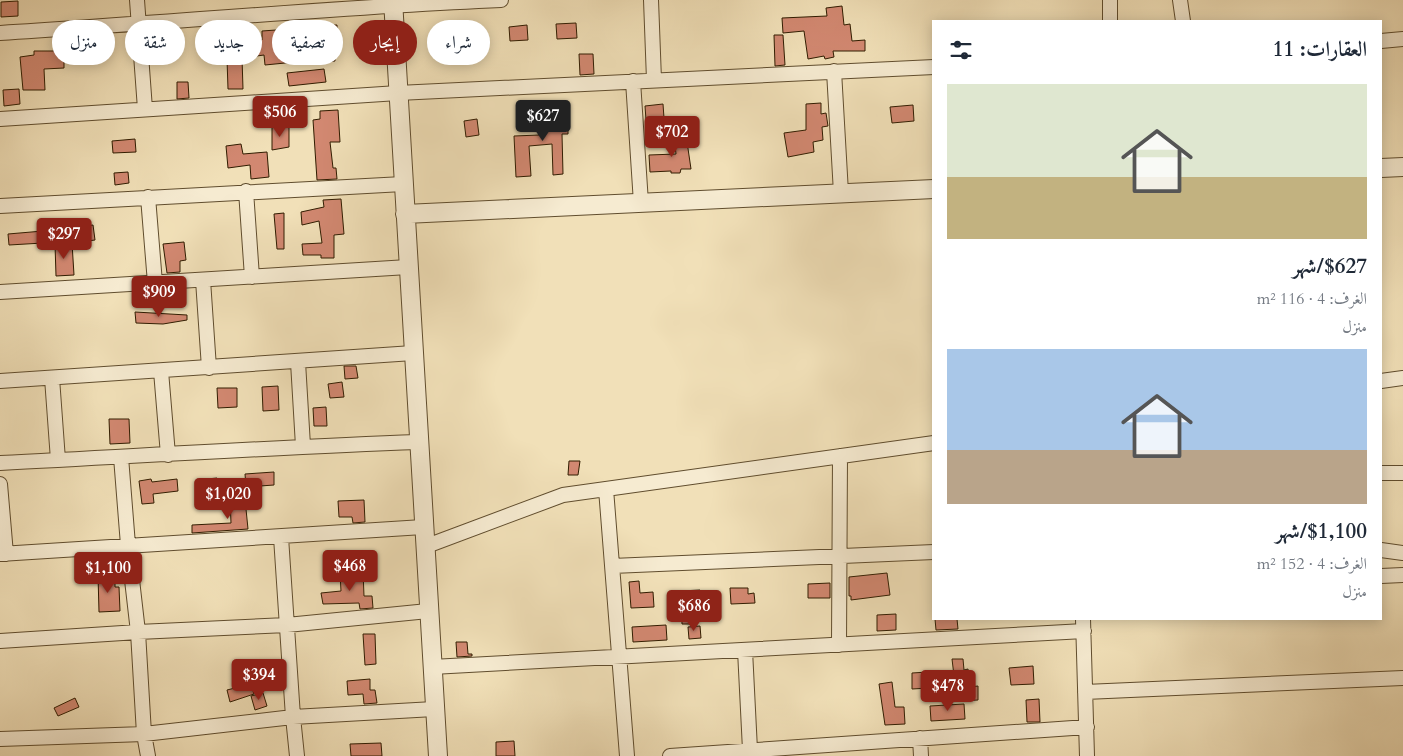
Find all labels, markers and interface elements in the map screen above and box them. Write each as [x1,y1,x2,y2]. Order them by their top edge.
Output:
chip: منزل [52,20,115,65]
chip: شقة [125,20,185,65]
chip: جديد [195,20,262,65]
chip: تصفية [272,20,343,65]
chip: إيجار [353,20,417,65]
chip: شراء [427,20,490,65]
text: العقارات: 11 [1273,35,1367,64]
icon: filters [947,36,975,64]
pin: $506 [250,96,310,138]
pin: $627 [513,100,573,142]
text: $506 [264,101,296,123]
text: $627 [527,105,559,127]
pin: $702 [642,116,702,158]
icon: home [1112,116,1202,206]
text: $702 [656,121,688,143]
pin: $297 [34,218,94,260]
text: $297 [48,223,80,245]
text: $627/شهر [1292,252,1367,281]
pin: $909 [129,276,189,318]
text: $909 [143,281,175,303]
text: الغرف: 4 · 116 m² [1257,288,1367,310]
text: منزل [1342,316,1367,338]
icon: home [1112,381,1202,471]
pin: $1,020 [187,478,269,520]
text: $1,020 [205,483,251,505]
text: $1,100/شهر [1276,517,1367,546]
pin: $468 [320,550,380,592]
pin: $1,100 [67,552,149,594]
text: الغرف: 4 · 152 m² [1257,553,1367,575]
text: $468 [334,555,366,577]
text: $1,100 [85,557,131,579]
text: منزل [1342,581,1367,603]
pin: $686 [664,590,724,632]
text: $686 [678,595,710,617]
pin: $394 [229,658,289,701]
text: $394 [243,664,275,686]
pin: $478 [918,670,978,712]
text: $478 [932,675,964,697]

